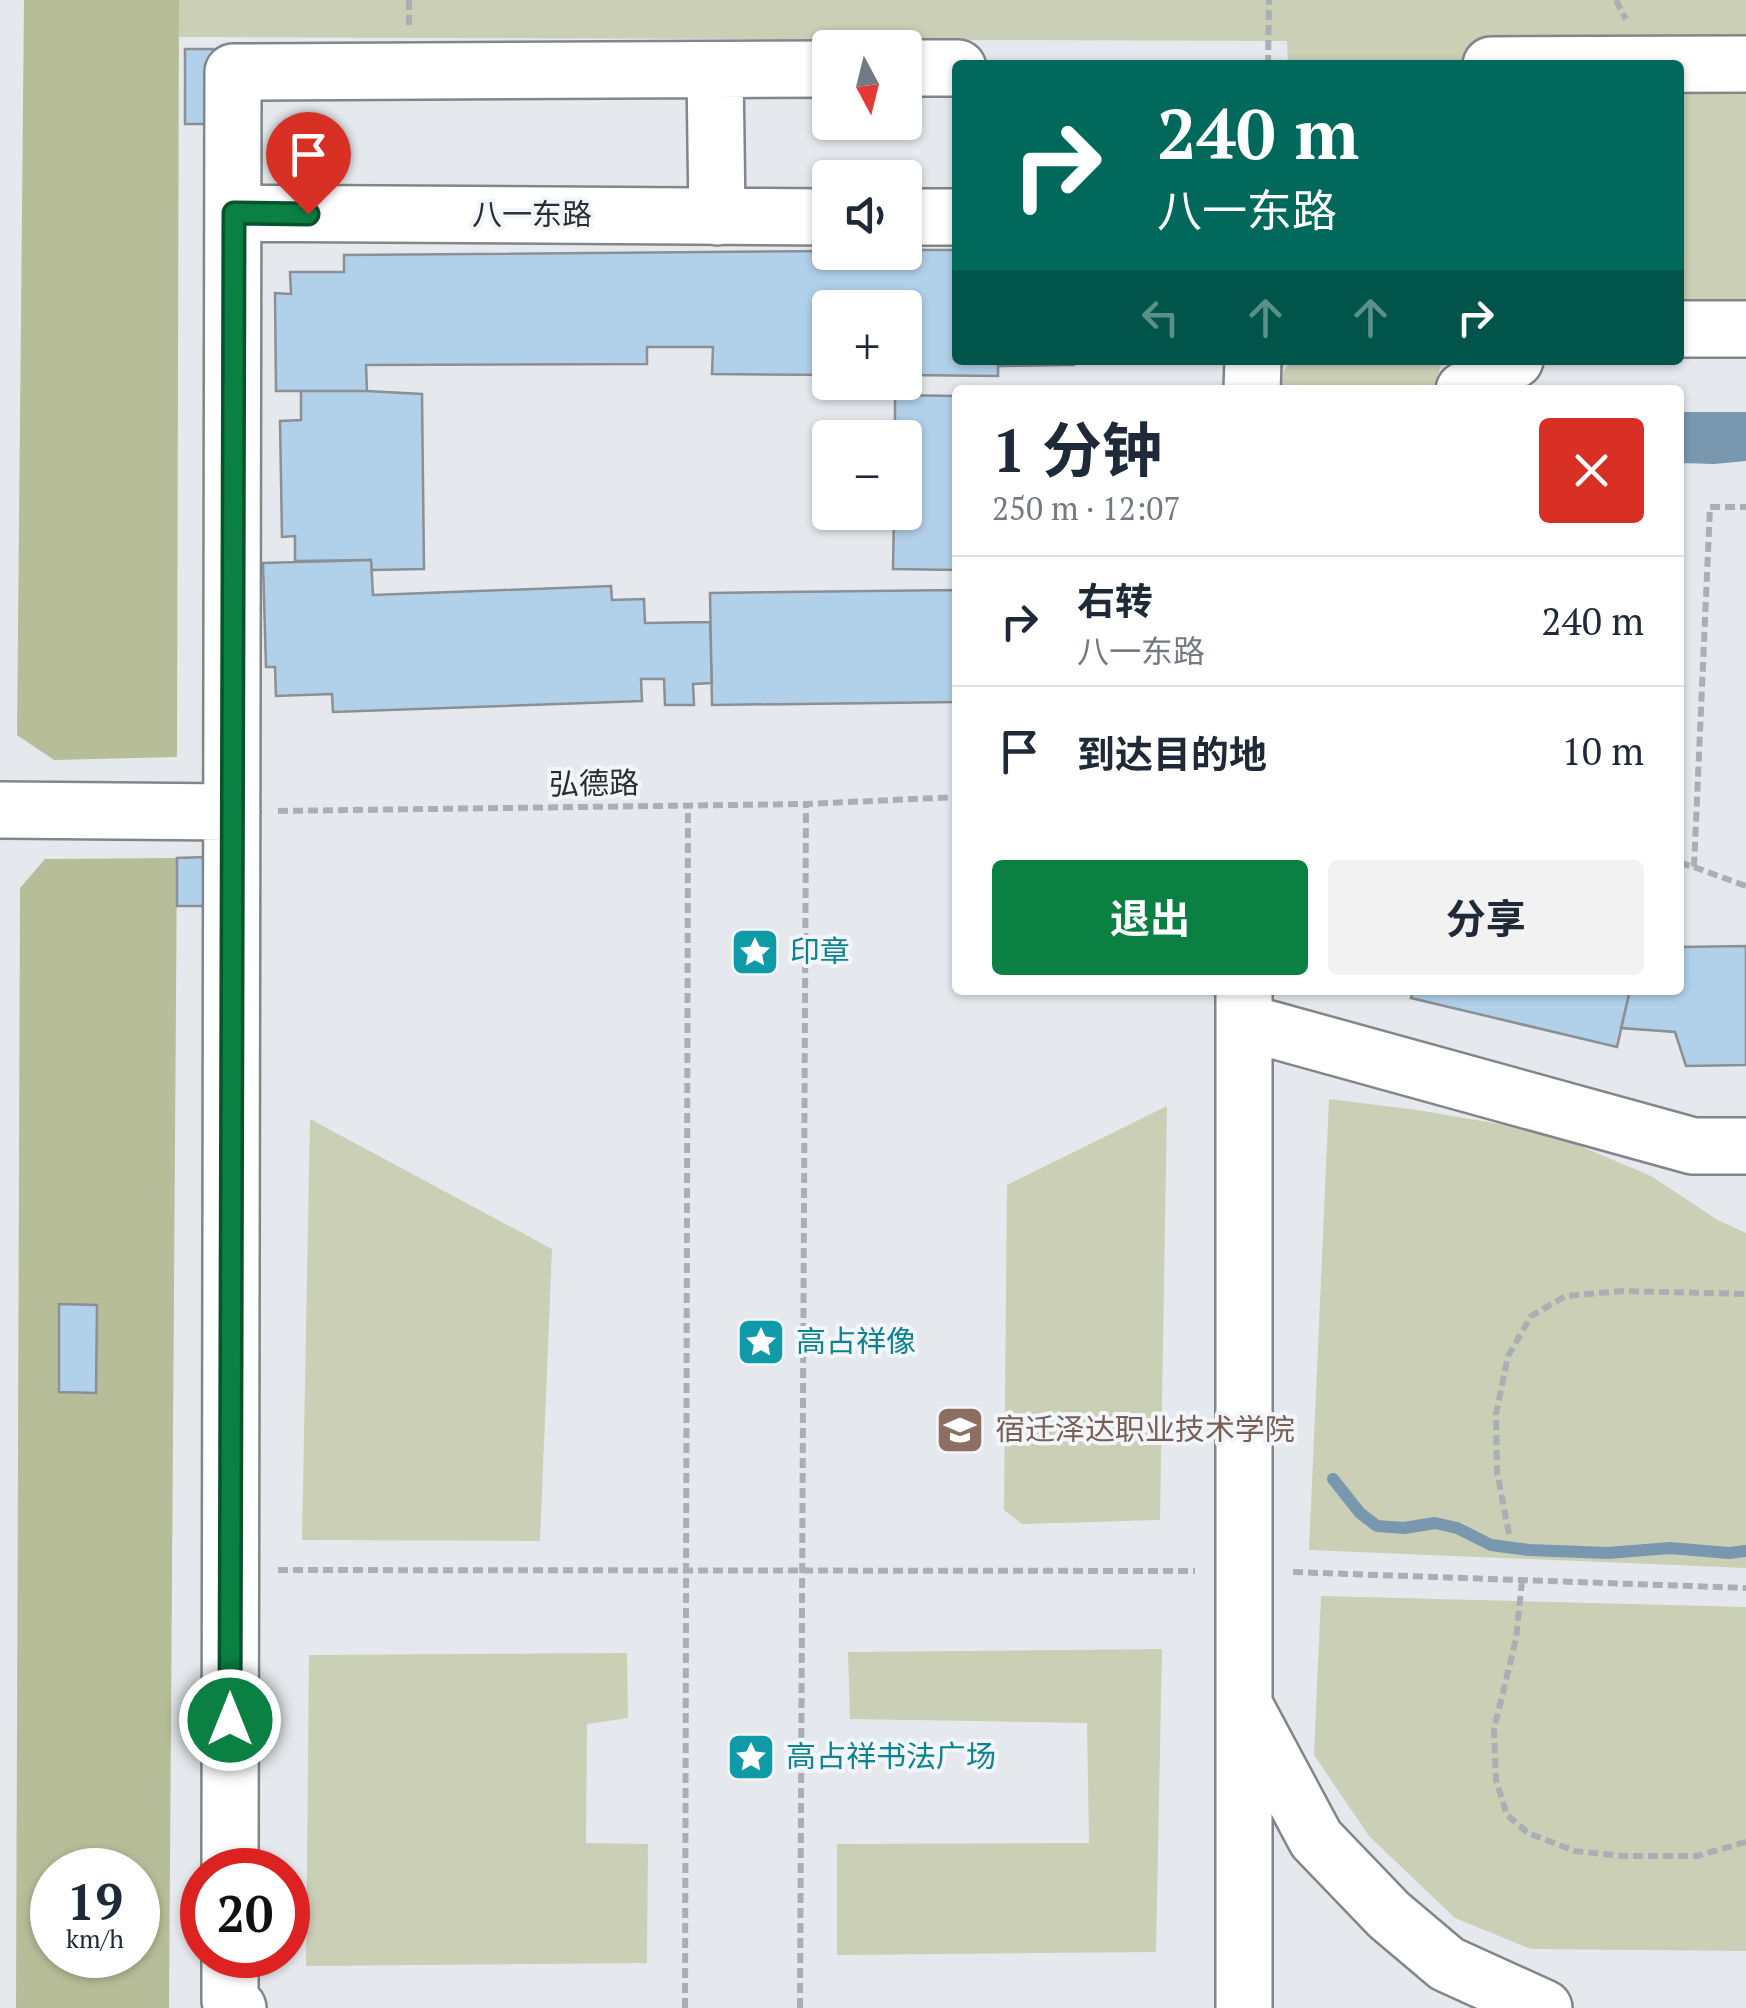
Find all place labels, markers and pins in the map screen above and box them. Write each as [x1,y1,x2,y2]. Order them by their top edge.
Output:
pin [266,112,351,215]
place icon: 印章 [729,926,781,978]
place label: 印章 [790,931,850,971]
place icon: 高占祥像 [735,1316,787,1368]
place label: 高占祥像 [796,1321,916,1361]
school or university icon: 宿迁泽达职业技术学院 [934,1404,986,1456]
place label: 宿迁泽达职业技术学院 [995,1409,1295,1449]
place icon: 高占祥书法广场 [725,1731,777,1783]
place label: 高占祥书法广场 [786,1736,996,1776]

